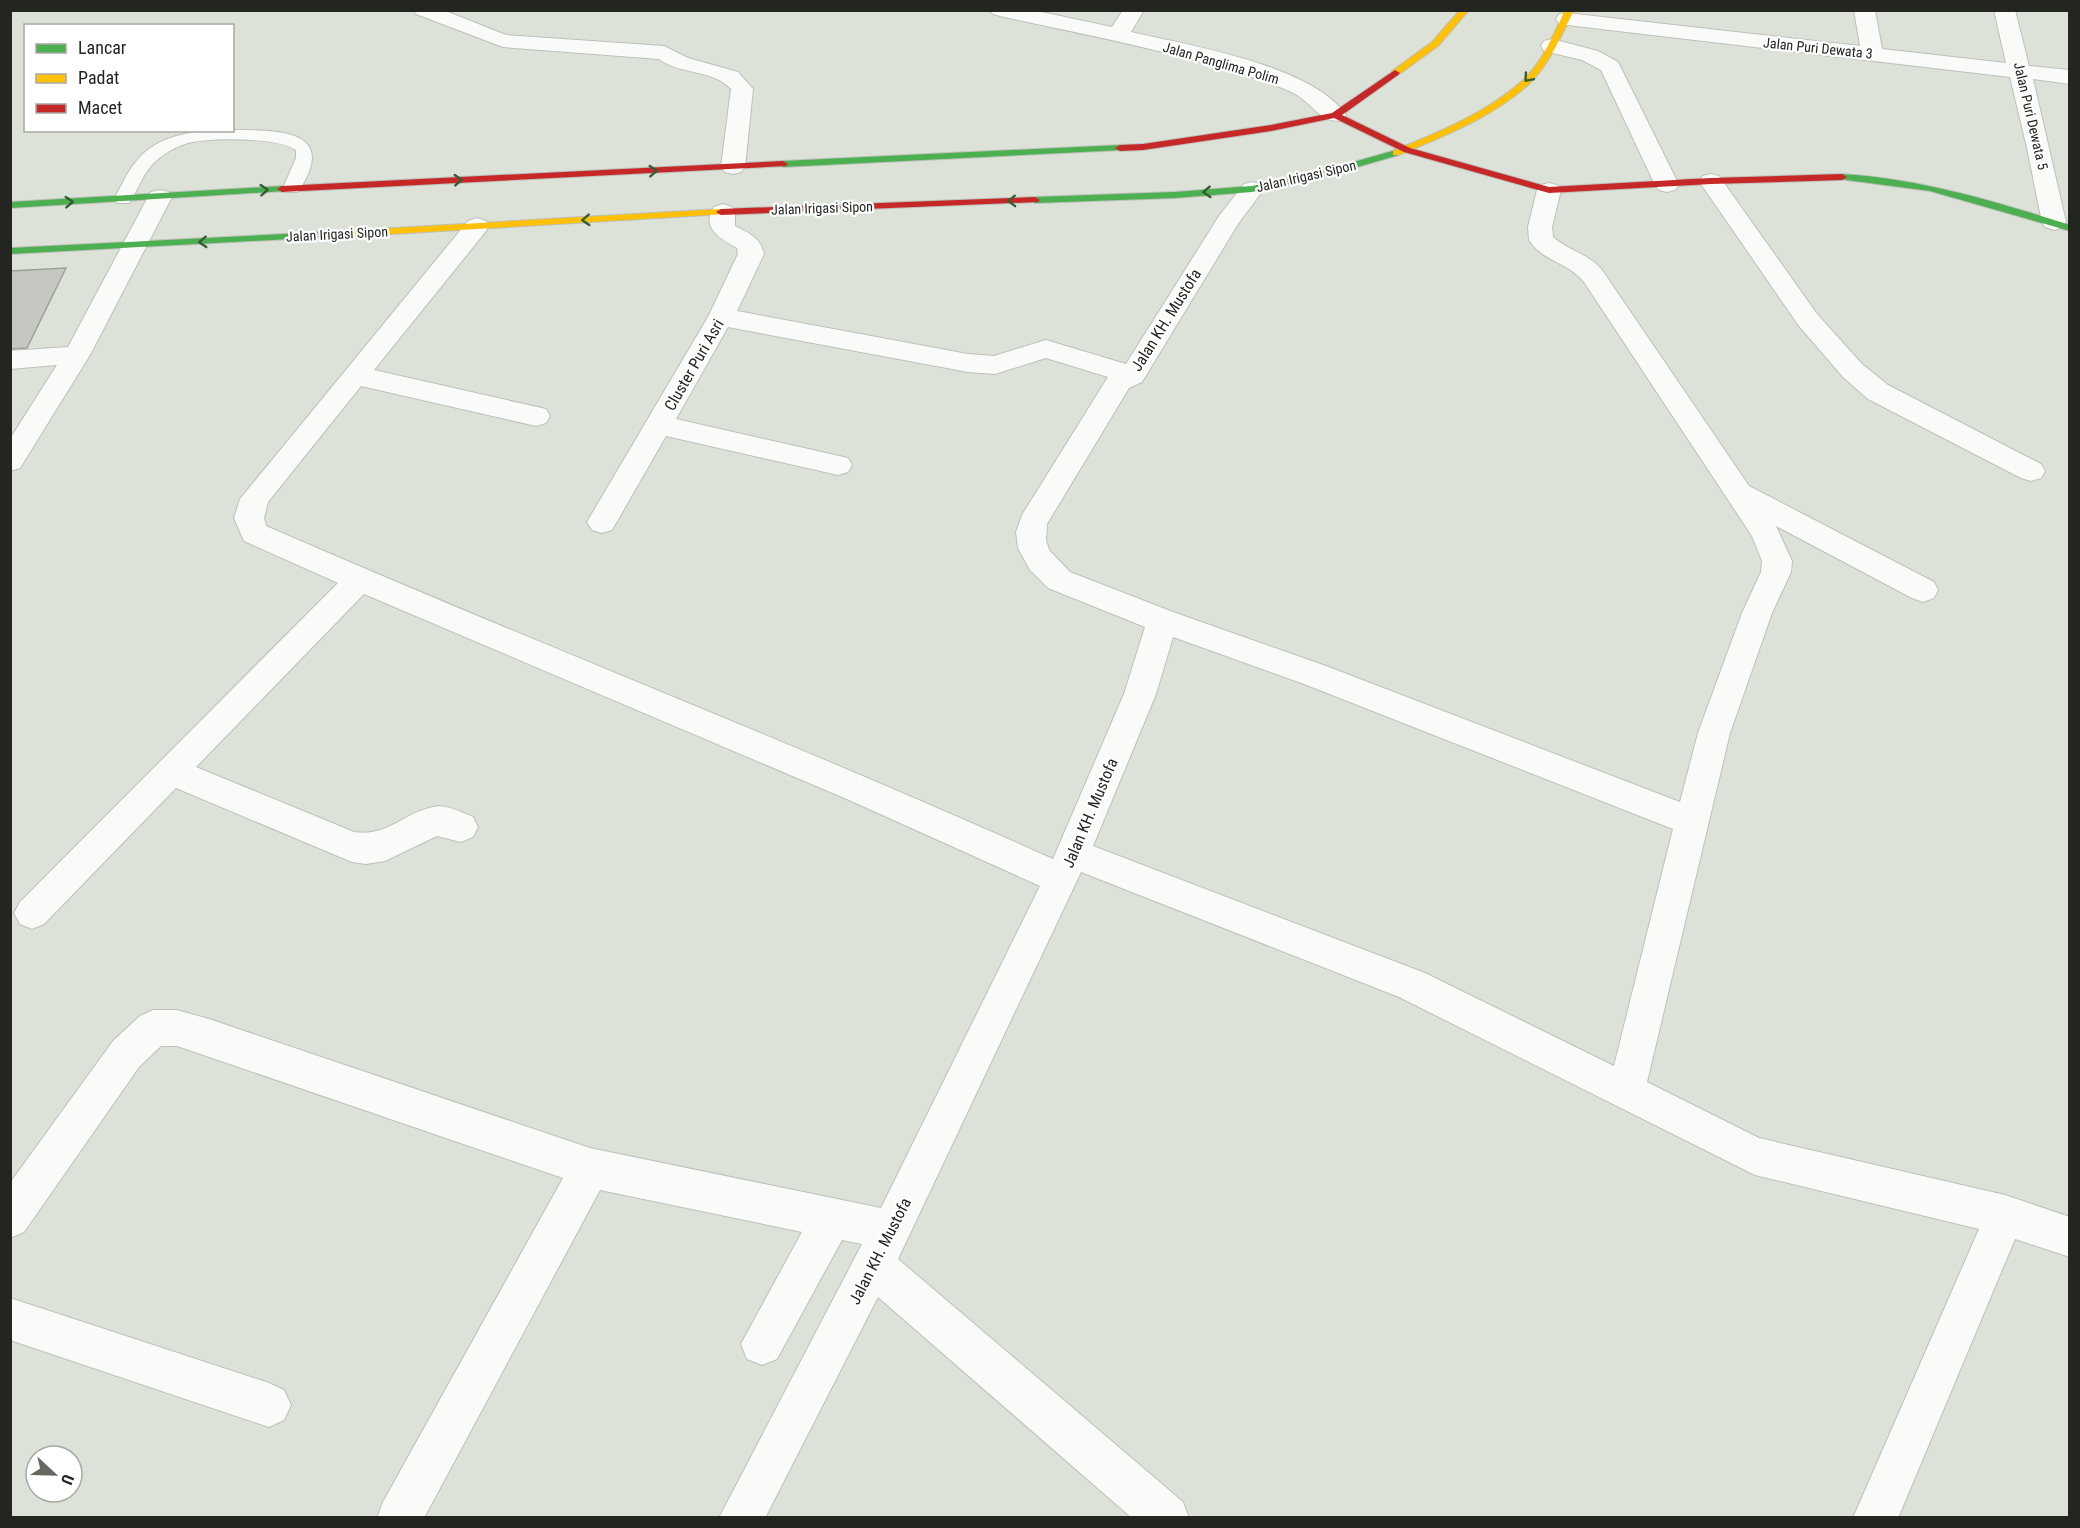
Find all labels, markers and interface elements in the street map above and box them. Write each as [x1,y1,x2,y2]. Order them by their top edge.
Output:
legend [24,24,234,132]
street label: Jalan Puri Dewata 3 [1762,34,1874,62]
text: Lancar [78,37,127,58]
street label: Jalan Panglima Polim [1161,39,1281,87]
street label: Jalan Puri Dewata 5 [2011,61,2051,171]
text: Padat [78,67,119,88]
one-way arrow [1525,71,1536,82]
text: Macet [78,97,122,118]
street label: Jalan Irigasi Sipon [1255,157,1357,195]
one-way arrow [649,164,658,177]
one-way arrow [454,174,463,187]
one-way arrow [259,184,268,197]
one-way arrow [1202,186,1211,199]
one-way arrow [1007,195,1016,207]
one-way arrow [64,196,73,209]
street label: Jalan Irigasi Sipon [771,198,873,218]
one-way arrow [582,213,591,226]
street label: Jalan Irigasi Sipon [286,223,388,245]
one-way arrow [198,236,207,249]
street label: Jalan KH. Mustofa [1127,265,1205,375]
street label: Cluster Puri Asri [660,316,728,414]
street label: Jalan KH. Mustofa [1058,755,1122,871]
street label: Jalan KH. Mustofa [845,1194,915,1308]
north arrow [24,1444,84,1504]
text: U [57,1472,78,1487]

